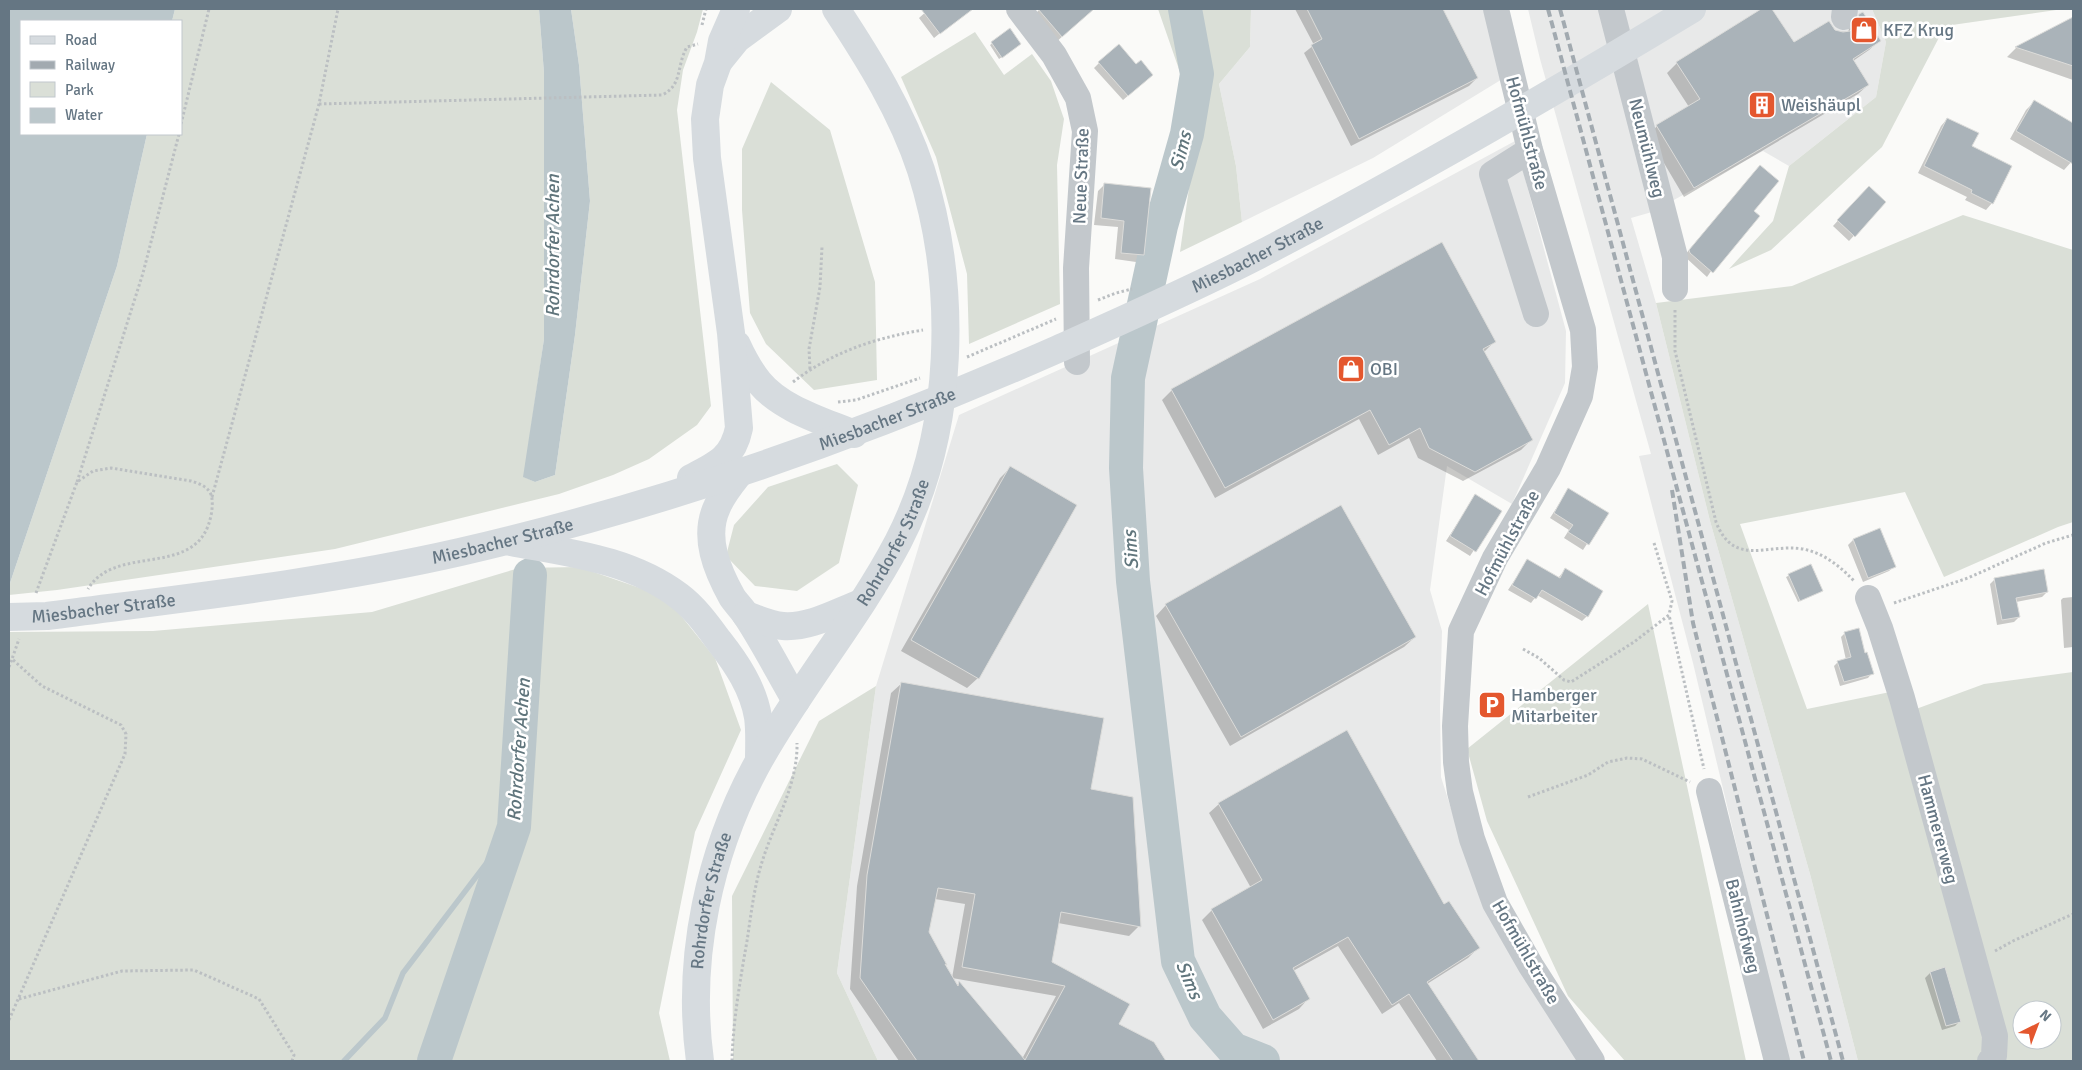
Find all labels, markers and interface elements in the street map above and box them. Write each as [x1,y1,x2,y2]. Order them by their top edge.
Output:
shop icon: KFZ Krug [1849,15,1879,45]
place label: KFZ Krug [1883,19,1954,41]
legend [20,20,182,135]
text: Road [65,31,97,49]
text: Railway [65,56,115,74]
street label: Hofmühlstraße [1501,74,1553,192]
text: Park [65,81,94,99]
building icon: Weishäupl [1747,90,1777,120]
place label: Weishäupl [1781,94,1861,116]
street label: Neumühlweg [1624,96,1670,200]
text: Water [65,106,103,124]
water label: Sims [1165,127,1198,173]
street label: Neue Straße [1068,128,1094,224]
water label: Rohrdorfer Achen [541,174,565,318]
street label: Miesbacher Straße [1188,212,1327,298]
shop icon: OBI [1336,354,1366,384]
place label: OBI [1370,358,1398,380]
street label: Miesbacher Straße [816,383,959,455]
street label: Rohrdorfer Straße [852,476,934,610]
street label: Hofmühlstraße [1470,486,1544,600]
street label: Miesbacher Straße [430,513,576,569]
water label: Sims [1118,528,1144,570]
street label: Miesbacher Straße [31,589,177,627]
water label: Rohrdorfer Achen [502,677,536,822]
place label: Hamberger Mitarbeiter [1511,684,1598,727]
parking icon: Hamberger Mitarbeiter [1477,690,1507,720]
street label: Hammererweg [1913,772,1963,886]
street label: Rohrdorfer Straße [686,829,737,970]
street label: Bahnhofweg [1721,876,1765,976]
street label: Hofmühlstraße [1487,896,1565,1008]
water label: Sims [1170,957,1208,1004]
north arrow [2012,1000,2062,1050]
text: N [2036,1006,2055,1025]

